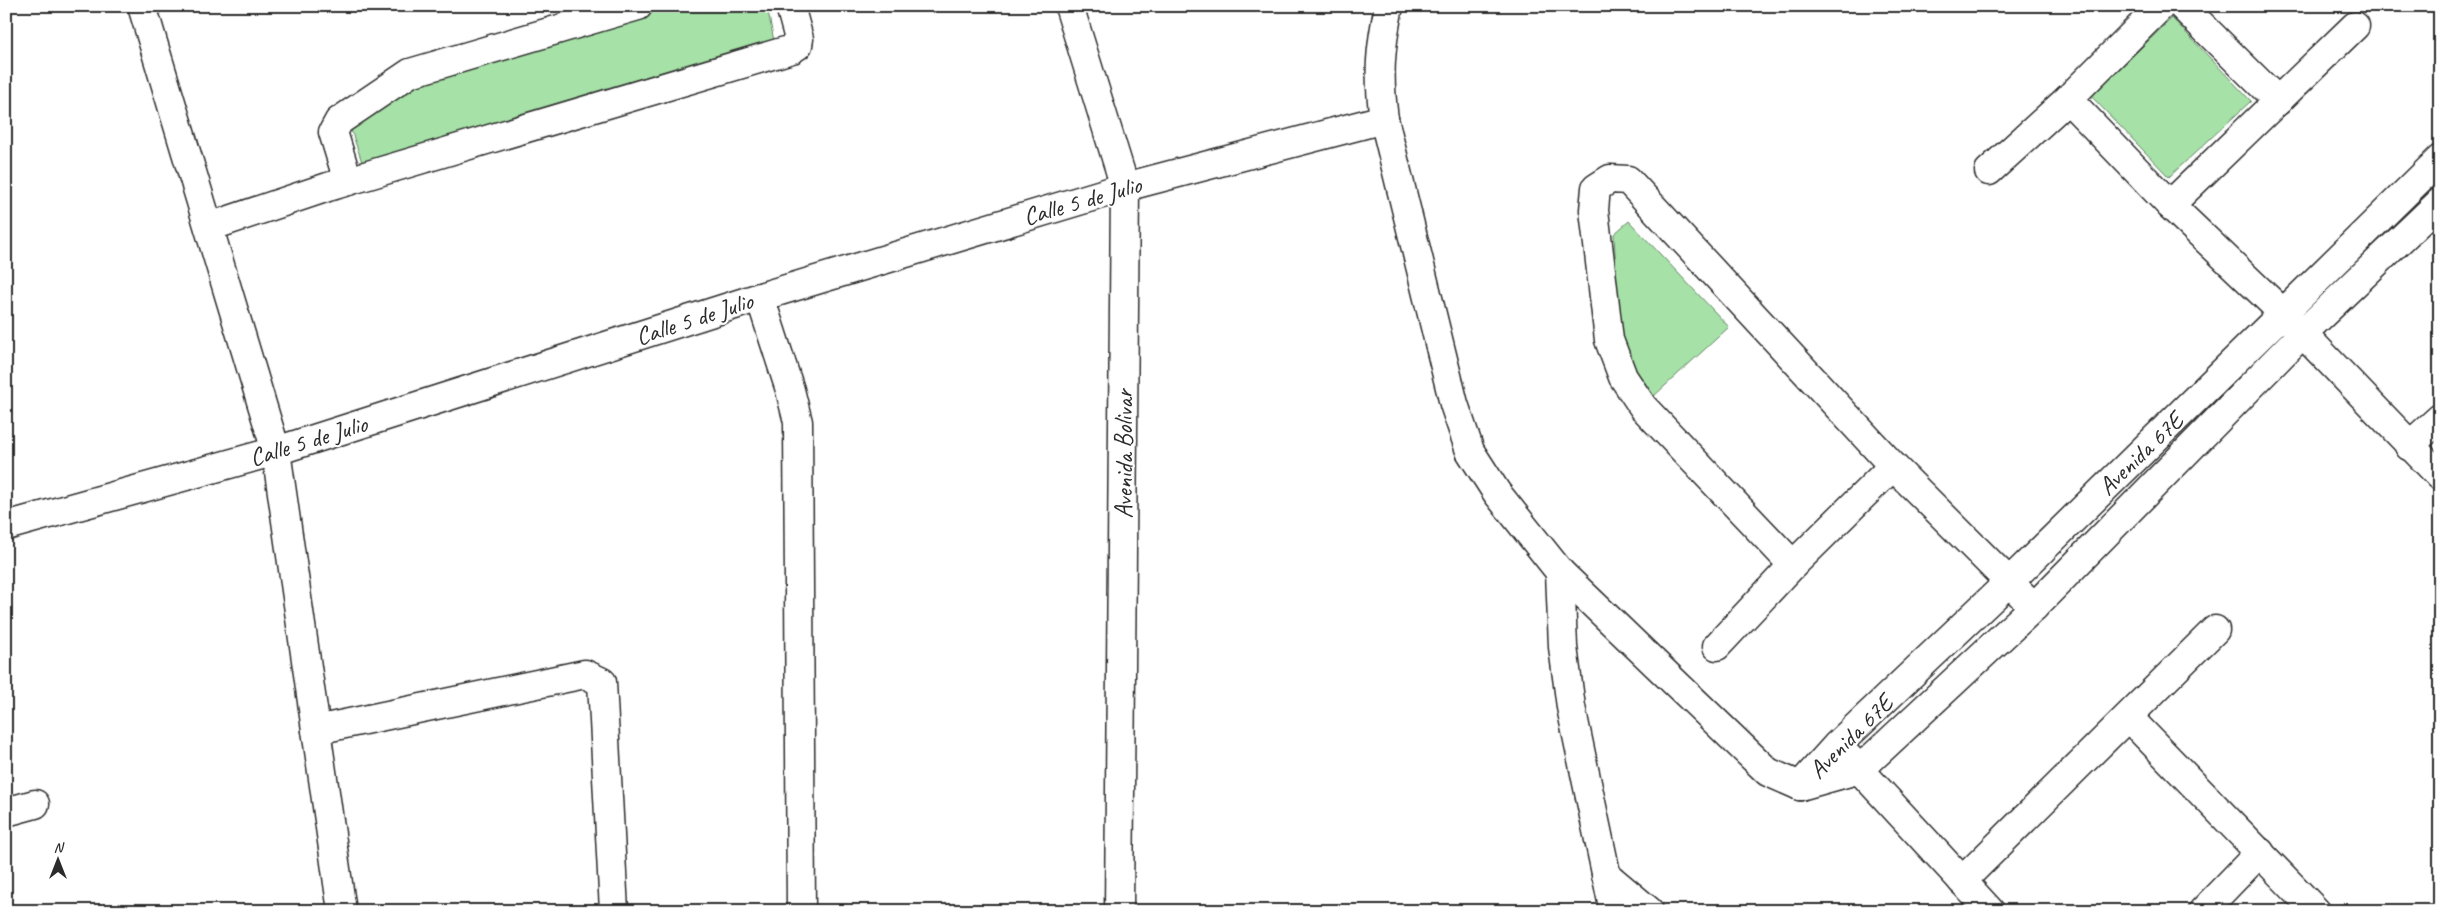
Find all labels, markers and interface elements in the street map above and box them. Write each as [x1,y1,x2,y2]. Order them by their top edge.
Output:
street label: Calle 5 de Julio [1020,169,1146,233]
street label: Calle 5 de Julio [632,285,758,353]
street label: Avenida Bolivar [1108,387,1140,519]
street label: Avenida 67E [2091,403,2192,502]
street label: Calle 5 de Julio [246,408,372,474]
street label: Avenida 67E [1802,686,1902,786]
north arrow [32,834,82,884]
text: N [54,839,65,856]

